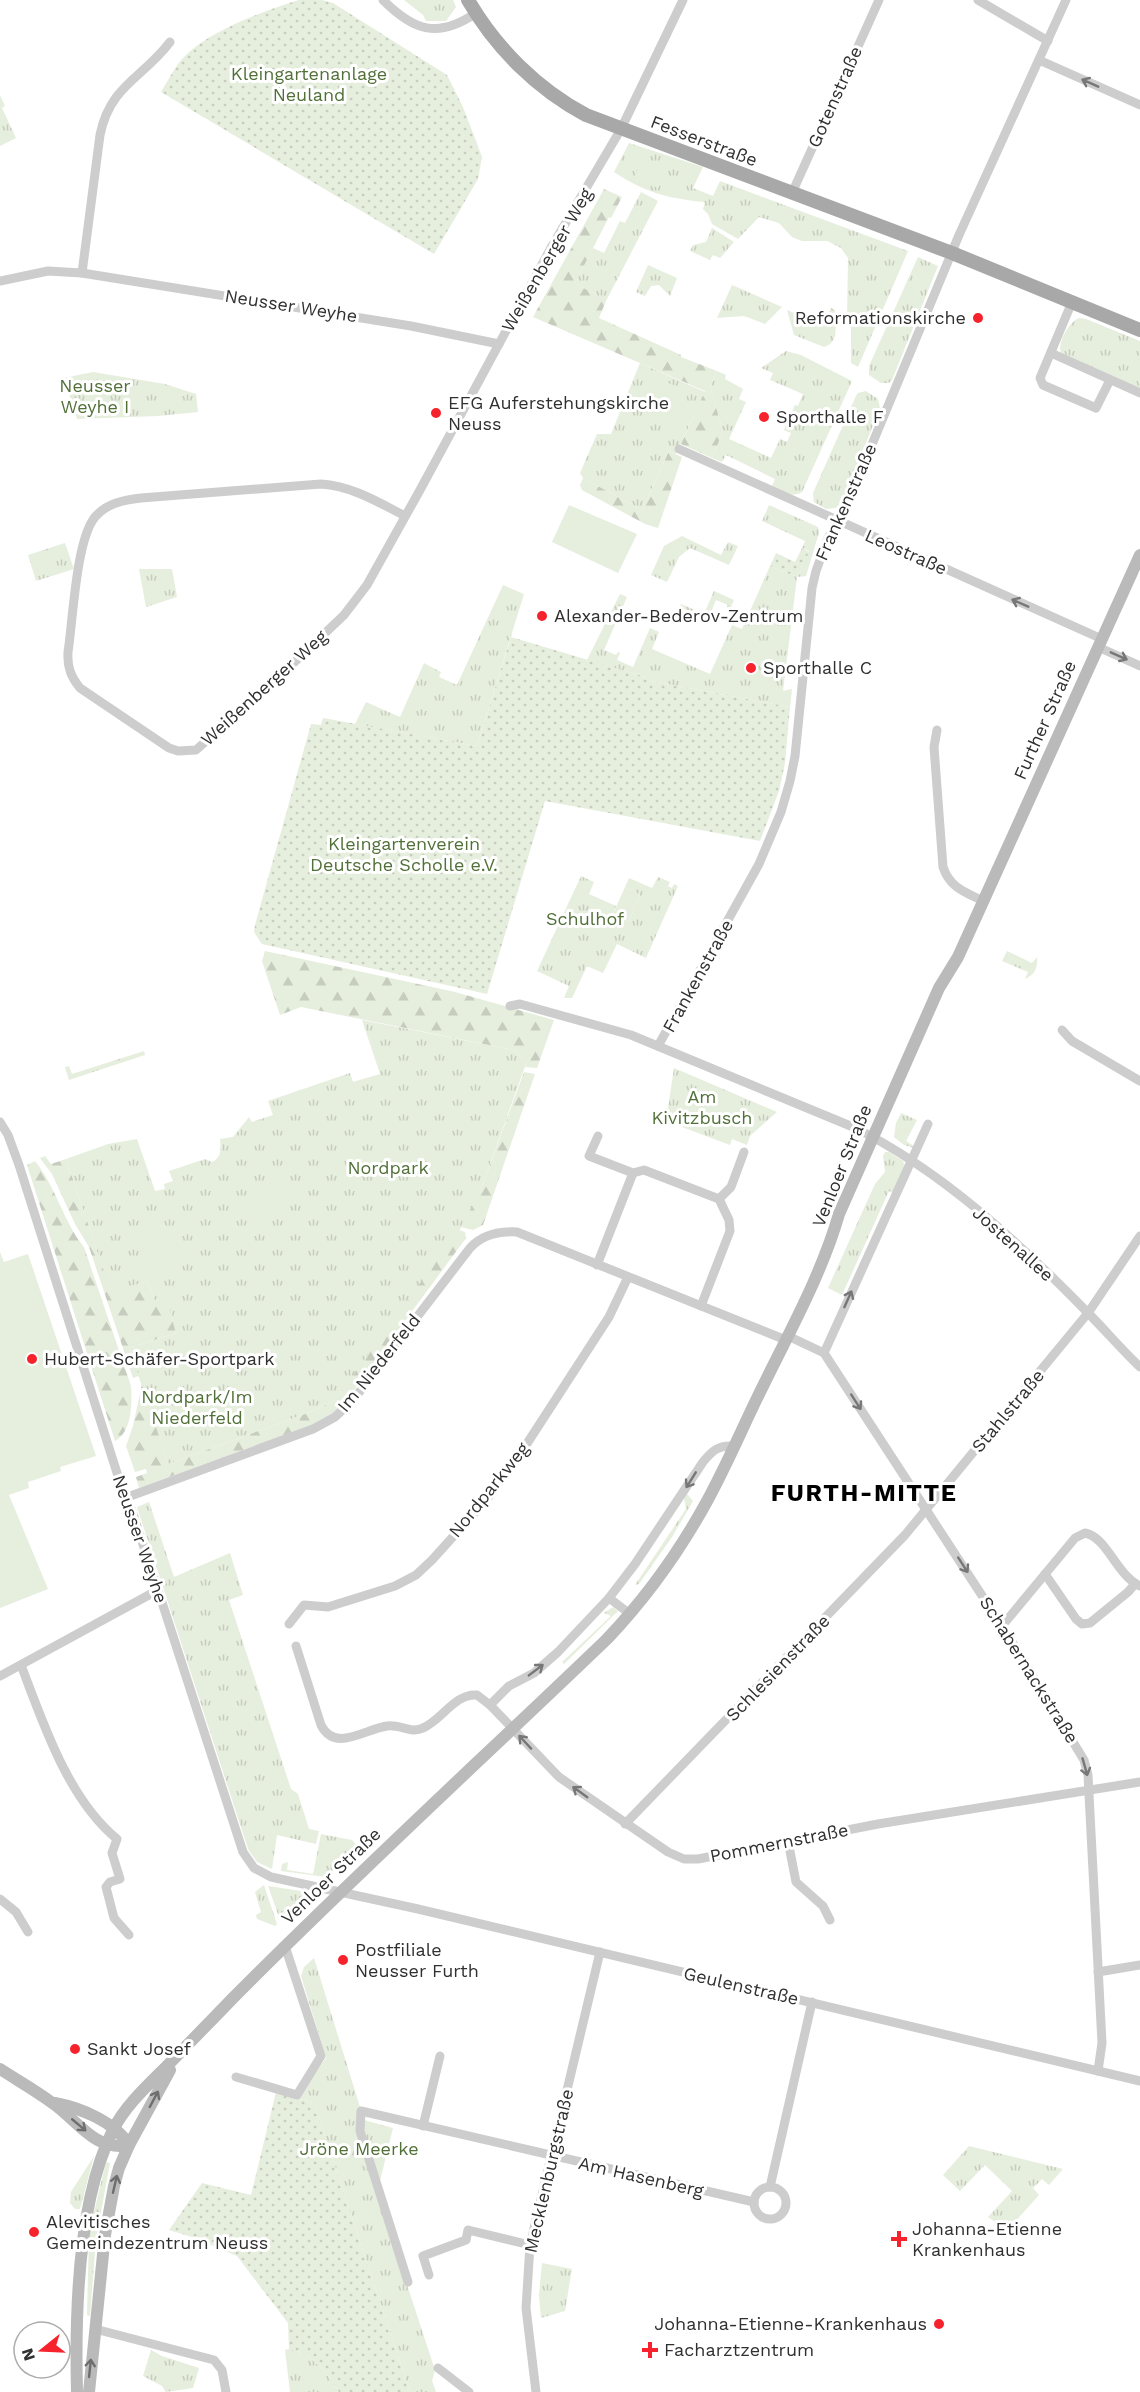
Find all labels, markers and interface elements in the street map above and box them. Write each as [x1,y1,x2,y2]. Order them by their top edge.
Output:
street label: Gotenstraße [803,43,866,151]
park label: Kleingartenanlage Neuland [231,63,387,105]
one-way arrow [1081,76,1099,88]
street label: Fesserstraße [648,111,760,170]
street label: Weißenberger Weg [497,184,596,335]
street label: Neusser Weyhe [223,285,359,326]
place label: Reformationskirche [795,307,966,328]
marker: Reformationskirche [971,311,985,325]
park label: Neusser Weyhe I [59,375,131,417]
place label: EFG Auferstehungskirche Neuss [448,392,669,434]
marker: EFG Auferstehungskirche Neuss [429,406,443,420]
place label: Sporthalle F [776,406,884,427]
marker: Sporthalle F [757,410,771,424]
street label: Frankenstraße [810,440,881,564]
street label: Leostraße [862,524,950,579]
one-way arrow [1011,596,1029,608]
place label: Alexander-Bederov-Zentrum [554,605,803,626]
marker: Alexander-Bederov-Zentrum [535,609,549,623]
street label: Weißenberger Weg [196,625,331,750]
one-way arrow [1110,652,1128,663]
place label: Sporthalle C [763,657,872,678]
street label: Further Straße [1009,657,1080,783]
marker: Sporthalle C [744,661,758,675]
park label: Kleingartenverein Deutsche Scholle e.V. [310,833,498,875]
park label: Schulhof [546,908,624,929]
street label: Frankenstraße [658,916,737,1036]
park label: Am Kivitzbusch [652,1086,753,1128]
street label: Venloer Straße [807,1102,876,1230]
park label: Nordpark [347,1157,429,1178]
street label: Jostenallee [969,1202,1058,1285]
one-way arrow [843,1291,854,1309]
street label: Im Niederfeld [333,1309,425,1416]
place label: Hubert-Schäfer-Sportpark [44,1348,274,1369]
marker: Hubert-Schäfer-Sportpark [25,1352,39,1366]
street label: Stahlstraße [967,1365,1048,1456]
park label: Nordpark/Im Niederfeld [141,1386,253,1428]
one-way arrow [850,1393,862,1409]
street label: Nordparkweg [444,1438,534,1541]
one-way arrow [685,1471,697,1488]
street label: Neusser Weyhe [109,1472,172,1606]
district label: FURTH-MITTE [771,1479,957,1507]
one-way arrow [957,1556,969,1573]
street label: Schabernackstraße [976,1592,1083,1747]
street label: Schlesienstraße [721,1610,834,1725]
one-way arrow [528,1664,544,1676]
one-way arrow [518,1735,532,1750]
one-way arrow [1080,1757,1091,1776]
one-way arrow [573,1786,589,1798]
street label: Pommernstraße [708,1819,850,1866]
street label: Venloer Straße [277,1823,385,1928]
place label: Postfiliale Neusser Furth [355,1939,479,1981]
marker: Postfiliale Neusser Furth [336,1953,350,1967]
street label: Geulenstraße [682,1962,801,2009]
place label: Sankt Josef [87,2038,191,2059]
marker: Sankt Josef [68,2042,82,2056]
street label: Mecklenburgstraße [519,2087,578,2255]
one-way arrow [148,2091,160,2108]
one-way arrow [71,2119,87,2132]
park label: Jröne Meerke [299,2138,419,2159]
street label: Am Hasenberg [577,2152,706,2201]
one-way arrow [109,2175,121,2194]
place label: Alevitisches Gemeindezentrum Neuss [46,2211,268,2253]
place label: Johanna-Etienne Krankenhaus [912,2218,1062,2260]
marker: Alevitisches Gemeindezentrum Neuss [27,2225,41,2239]
marker: Johanna-Etienne Krankenhaus [890,2230,908,2248]
place label: Johanna-Etienne-Krankenhaus [654,2313,927,2334]
marker: Johanna-Etienne-Krankenhaus [932,2317,946,2331]
north arrow [12,2320,72,2380]
place label: Facharztzentrum [664,2339,814,2360]
marker: Facharztzentrum [641,2341,659,2359]
text: N [17,2346,39,2363]
one-way arrow [85,2358,96,2378]

